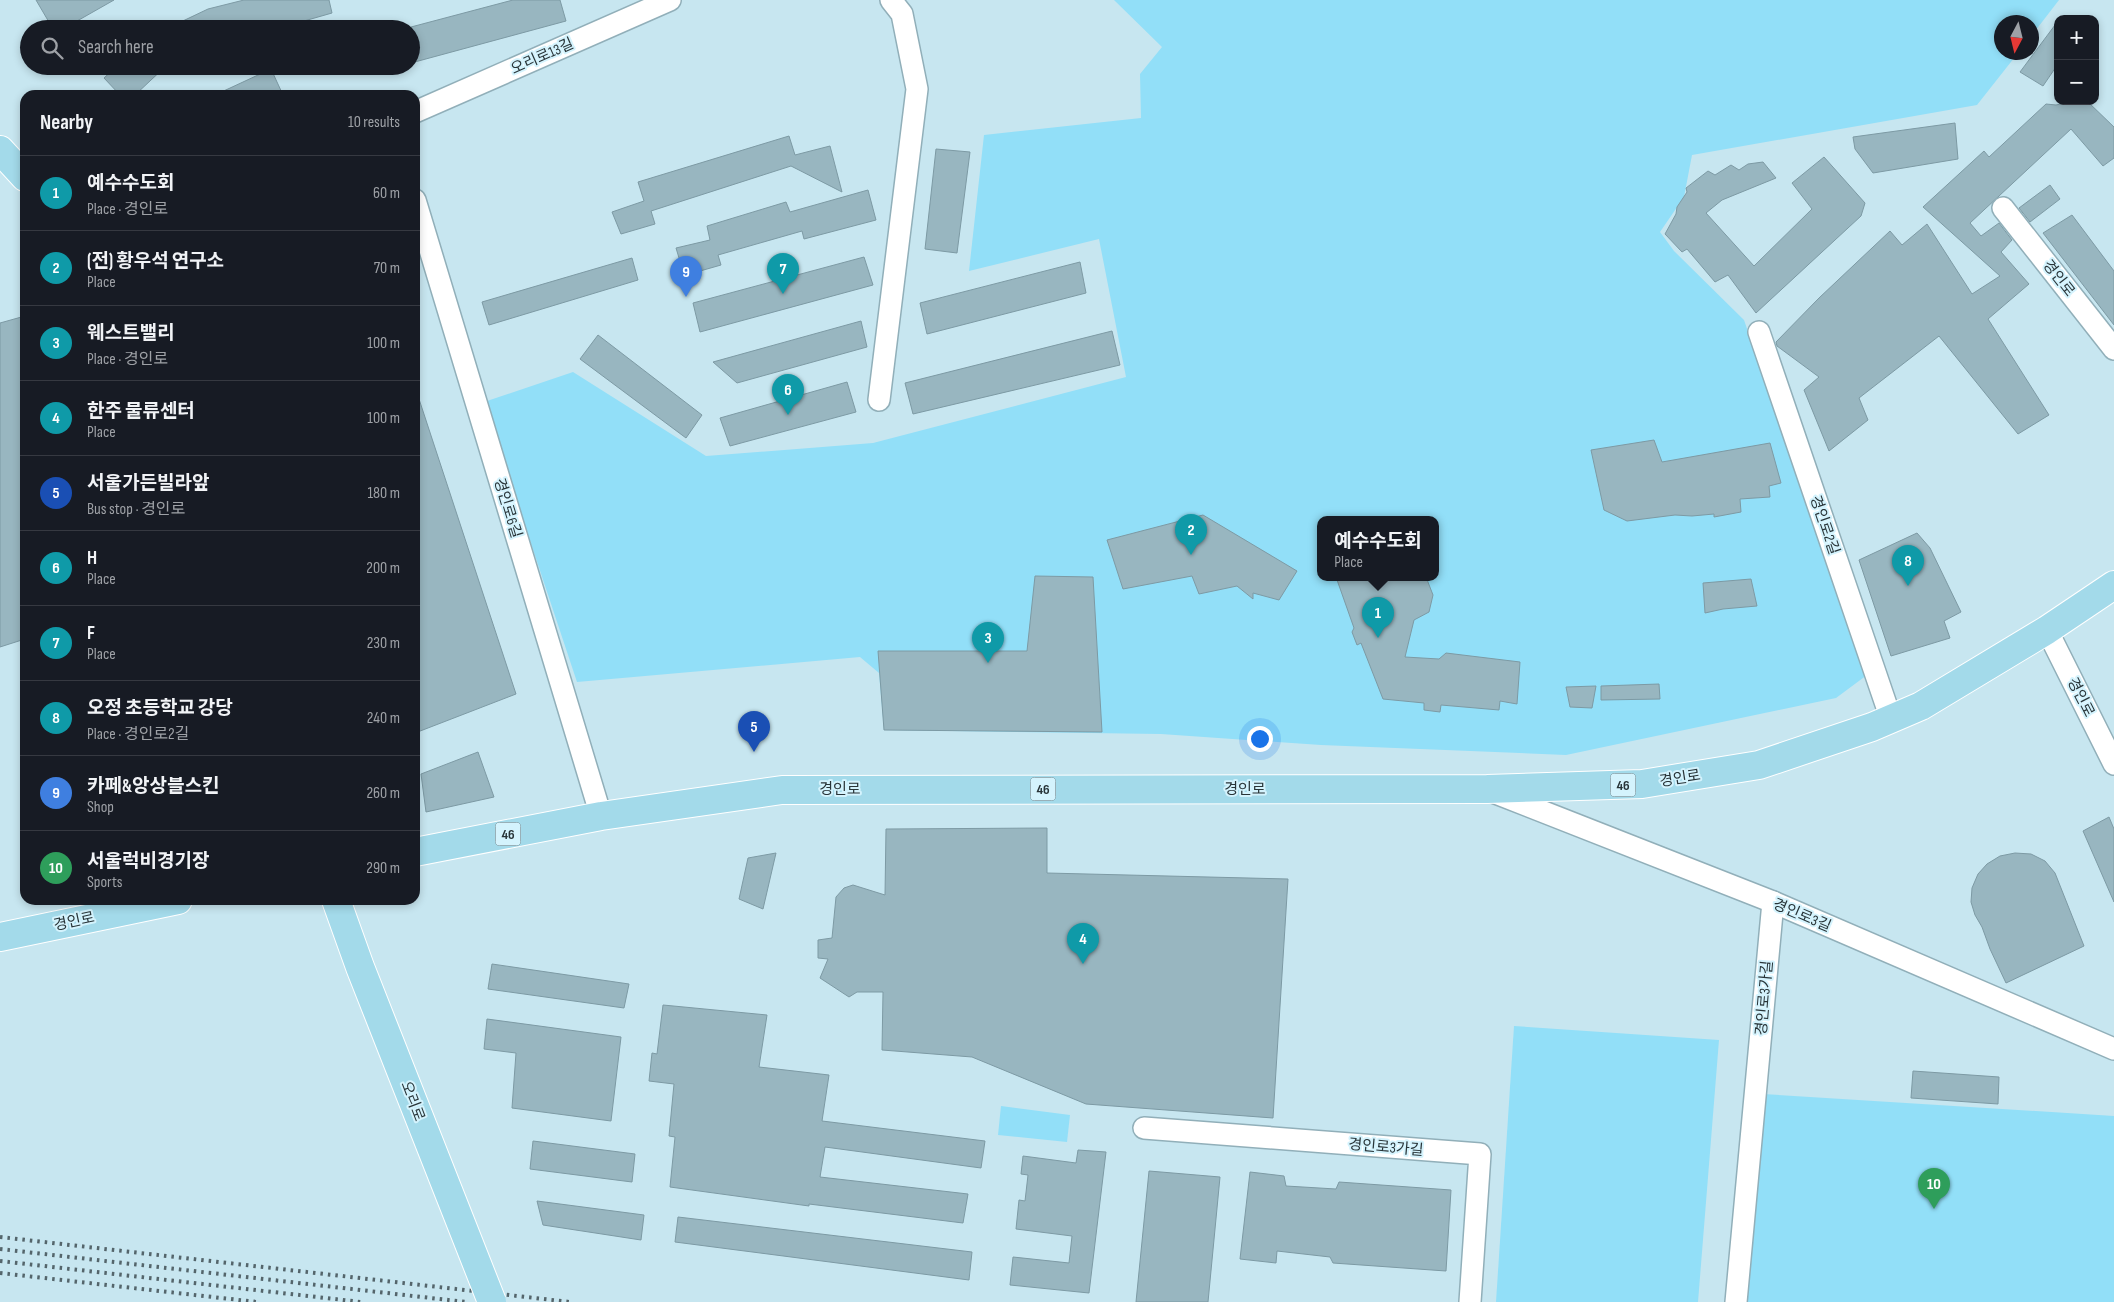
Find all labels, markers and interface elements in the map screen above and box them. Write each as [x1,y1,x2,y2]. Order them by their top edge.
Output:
north arrow [1994,15,2039,60]
map controls [2054,15,2099,105]
button: + [2054,15,2099,60]
search box [20,20,420,75]
icon: search [38,34,66,62]
street label: 오리로13길 [508,34,577,79]
text: Search here [78,36,154,59]
button: − [2054,60,2099,105]
text: Nearby [40,110,93,135]
text: 10 results [348,113,400,132]
text: 예수수도회 [87,172,174,195]
text: 1 [53,184,59,203]
text: 60 m [373,184,400,203]
text: Place · 경인로 [87,200,168,219]
text: (전) 황우석 연구소 [87,250,224,273]
pin: 7 [767,253,799,294]
pin: 9 [670,256,702,297]
street label: 경인로 [2038,256,2079,300]
text: 2 [52,259,60,278]
text: 70 m [374,259,400,278]
text: Place [87,273,116,292]
text: 웨스트밸리 [87,322,174,345]
text: 3 [52,334,60,353]
text: 100 m [367,334,400,353]
text: Place · 경인로 [87,350,168,369]
pin: 6 [772,374,804,415]
text: 한주 물류센터 [87,400,195,423]
text: 4 [52,409,60,428]
text: 100 m [367,409,400,428]
text: Place [87,423,116,442]
text: 서울가든빌라앞 [87,472,209,495]
street label: 경인로6길 [489,476,526,540]
text: 5 [52,484,60,503]
text: 180 m [367,484,400,503]
street label: 경인로2길 [1806,493,1844,557]
text: Bus stop · 경인로 [87,500,185,519]
pin: 2 [1175,514,1207,555]
popup [1317,516,1439,581]
text: 예수수도회 [1334,530,1422,553]
pin: 8 [1892,545,1924,586]
text: H [87,547,97,570]
text: Place [1334,553,1363,572]
text: 6 [52,559,60,578]
text: 200 m [366,559,400,578]
text: Place [87,570,116,589]
pin: 1 [1362,597,1394,638]
text: F [87,622,95,645]
pin: 3 [972,622,1004,663]
text: 7 [53,634,59,653]
text: 230 m [367,634,400,653]
text: Place [87,645,116,664]
street label: 경인로 [2063,674,2098,720]
text: 오정 초등학교 강당 [87,697,233,720]
text: 8 [52,709,60,728]
text: 240 m [367,709,400,728]
pin: 5 [738,711,770,752]
text: Place · 경인로2길 [87,725,189,744]
your location [1247,726,1273,752]
street label: 경인로 [1658,766,1702,791]
road number: 46 [1610,774,1636,796]
text: 카페&앙상블스킨 [87,775,219,798]
road number: 46 [1030,778,1056,801]
street label: 경인로 [819,780,861,799]
street label: 경인로 [1224,780,1266,799]
text: 9 [52,784,60,803]
text: 260 m [366,784,400,803]
text: Shop [87,798,114,817]
road number: 46 [496,822,520,846]
text: 서울럭비경기장 [87,850,209,873]
text: 10 [49,859,63,878]
text: 290 m [366,859,400,878]
text: Sports [87,873,122,892]
street label: 경인로3길 [1770,895,1834,936]
street label: 경인로 [52,908,96,935]
pin: 4 [1067,923,1099,964]
street label: 경인로3가길 [1752,960,1777,1036]
street label: 오리로 [396,1078,429,1124]
street label: 경인로3가길 [1348,1135,1424,1160]
pin: 10 [1918,1168,1950,1209]

